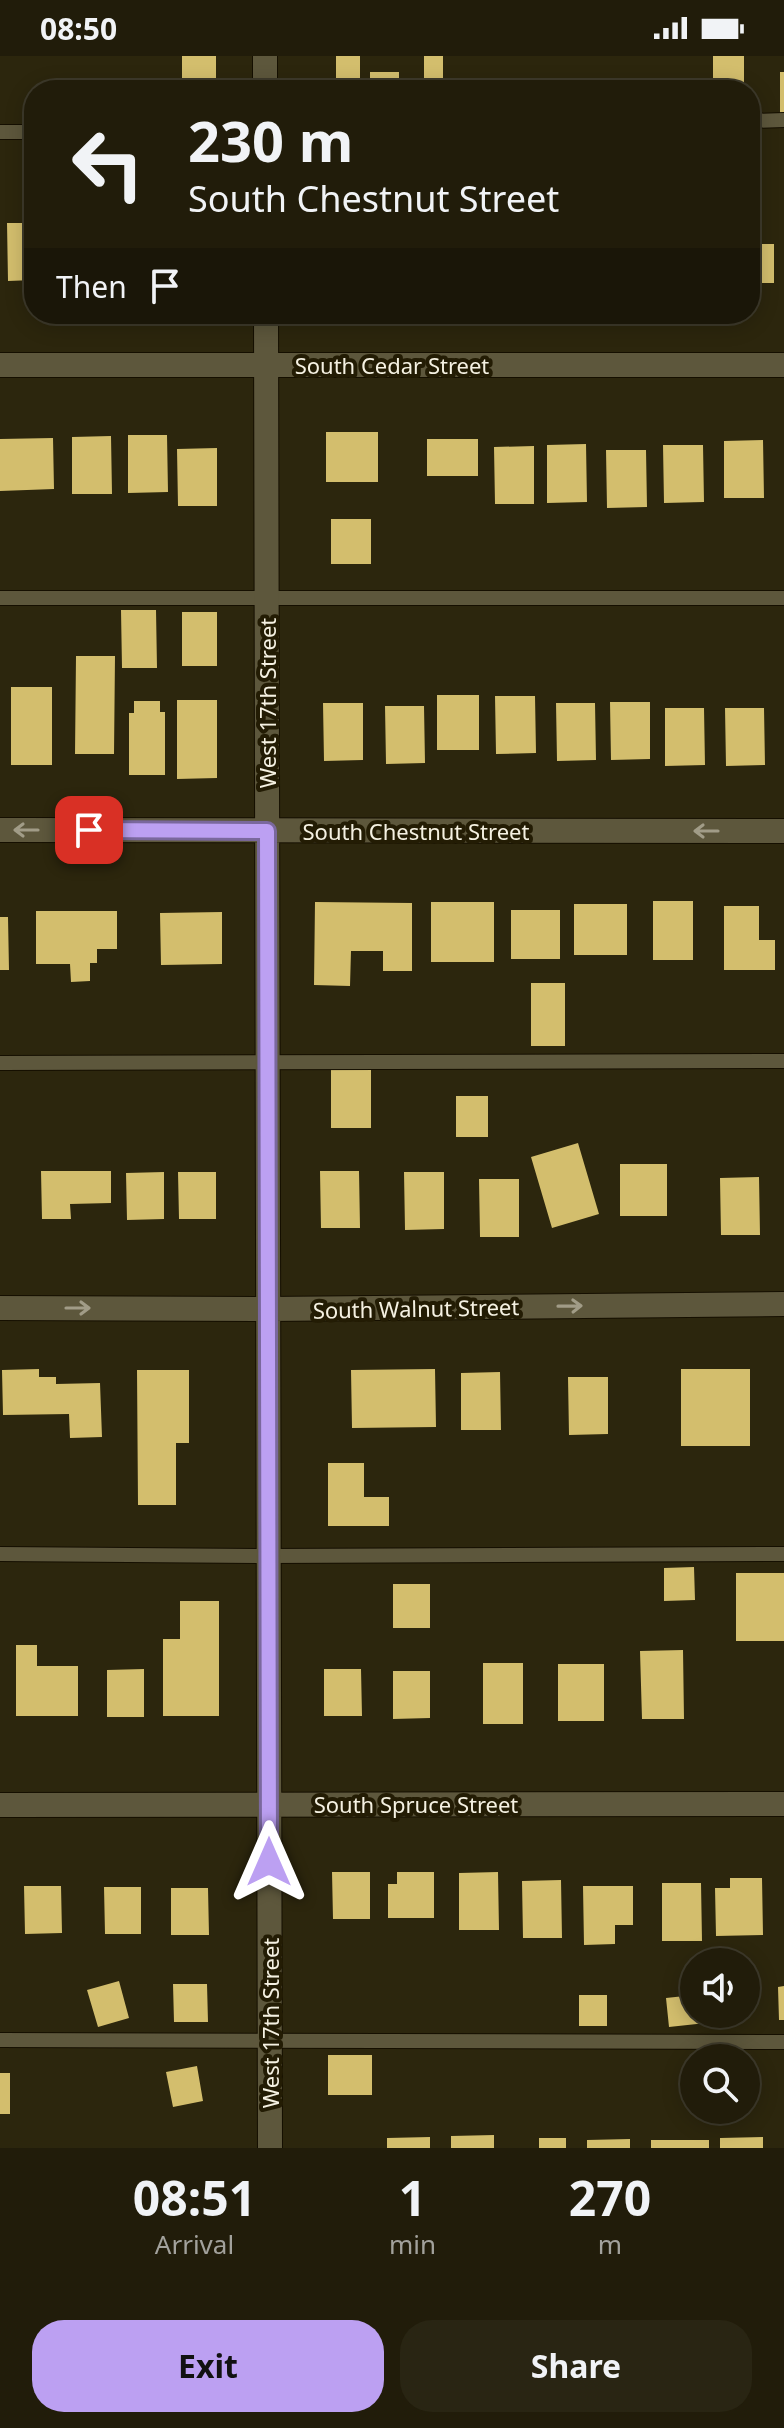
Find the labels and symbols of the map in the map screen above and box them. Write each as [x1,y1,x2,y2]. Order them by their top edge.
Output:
street label: South Cedar Street [295,350,489,380]
street label: West 17th Street [252,618,282,788]
pin [55,796,123,864]
street label: South Chestnut Street [303,816,530,846]
one-way arrow [13,822,40,838]
one-way arrow [693,823,720,839]
street label: South Walnut Street [312,1291,520,1325]
one-way arrow [556,1298,583,1314]
one-way arrow [64,1300,91,1316]
street label: South Spruce Street [314,1789,518,1819]
position arrow [227,1820,311,1904]
street label: West 17th Street [255,1938,285,2108]

